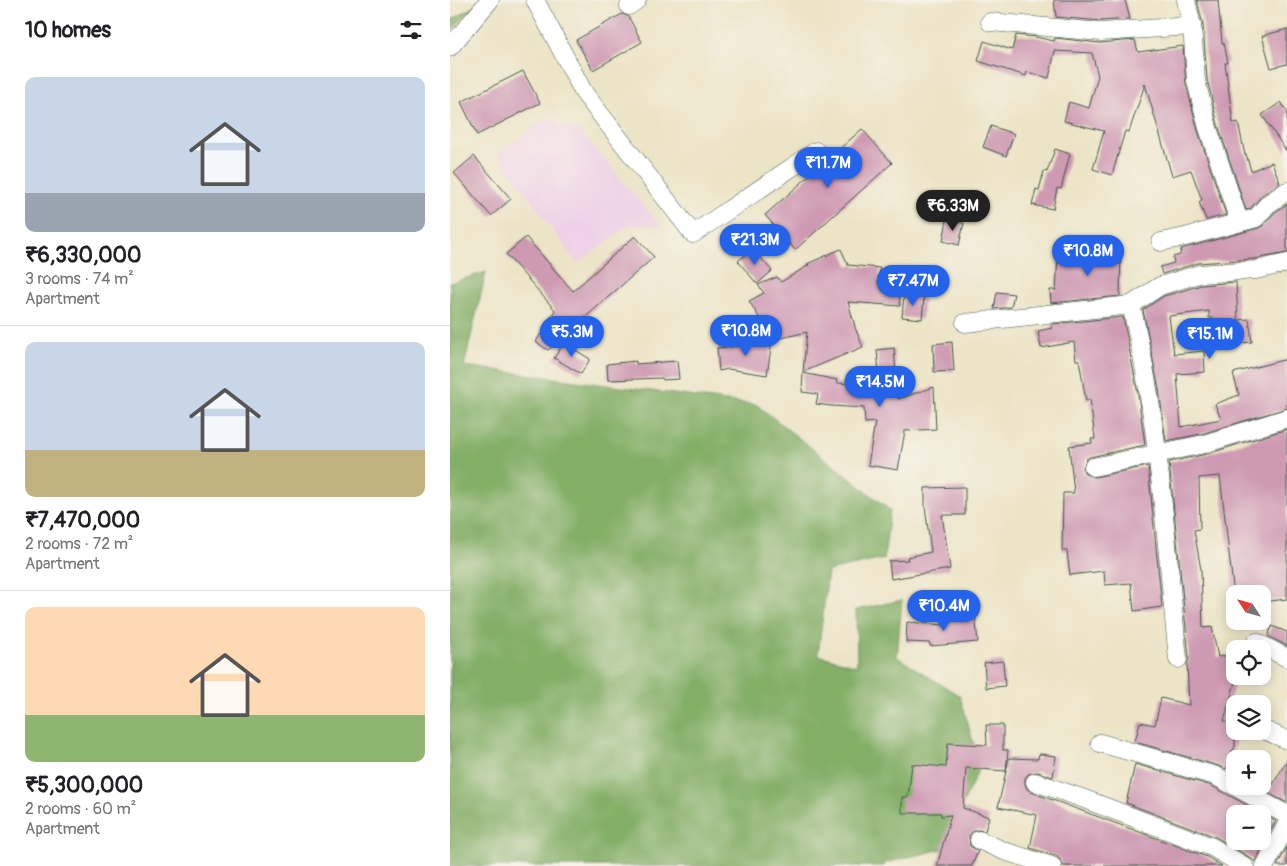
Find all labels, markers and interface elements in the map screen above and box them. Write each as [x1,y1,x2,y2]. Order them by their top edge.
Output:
icon: filters [397,16,425,44]
text: 10 homes [25,17,111,44]
icon: home [180,109,270,199]
pin: ₹11.7M [787,146,869,189]
text: ₹11.7M [805,153,851,173]
pin: ₹6.33M [912,190,994,232]
text: ₹6.33M [927,196,979,216]
pin: ₹21.3M [714,224,796,266]
text: ₹21.3M [731,230,779,250]
pin: ₹10.8M [1047,234,1129,277]
text: ₹10.8M [1063,241,1113,261]
text: ₹6,330,000 [25,242,141,269]
pin: ₹7.47M [872,264,954,307]
text: 3 rooms · 74 m² [25,269,134,289]
text: ₹7.47M [888,271,938,291]
text: Apartment [25,289,100,309]
pin: ₹10.8M [705,314,787,357]
pin: ₹5.3M [537,316,607,358]
pin: ₹15.1M [1169,318,1251,360]
text: ₹10.8M [721,321,771,341]
text: ₹5.3M [551,322,593,342]
text: ₹15.1M [1187,324,1233,344]
pin: ₹14.5M [839,366,921,408]
text: ₹14.5M [856,372,904,392]
icon: home [180,375,270,465]
text: ₹7,470,000 [25,507,140,534]
text: 2 rooms · 72 m² [25,534,133,554]
text: Apartment [25,554,100,574]
north arrow [1226,585,1271,630]
map controls [1226,585,1271,850]
pin: ₹10.4M [903,590,985,632]
text: ₹10.4M [918,596,970,616]
icon: home [180,640,270,730]
button: locate [1226,640,1271,685]
button: layers [1226,695,1271,740]
button: + [1226,750,1271,795]
text: ₹5,300,000 [25,772,143,799]
text: 2 rooms · 60 m² [25,799,136,819]
button: − [1226,805,1271,850]
text: Apartment [25,819,100,839]

